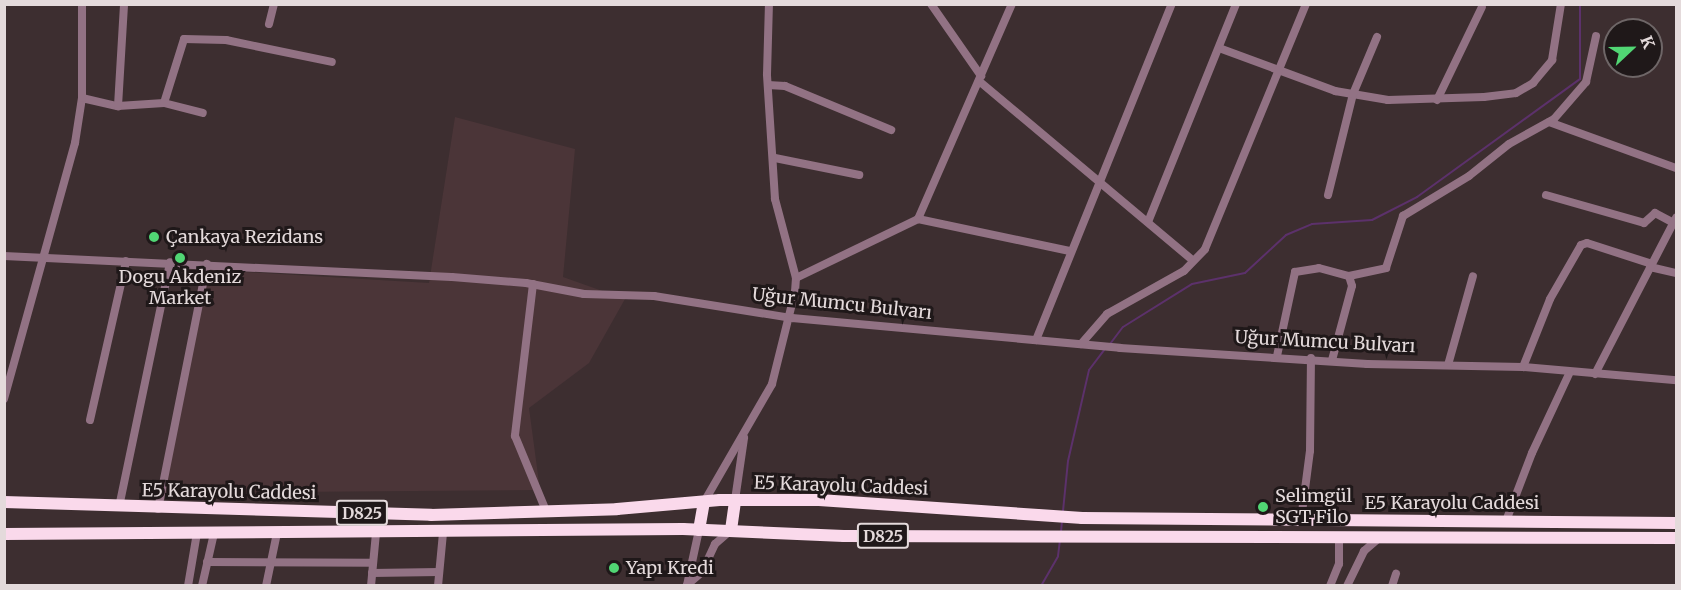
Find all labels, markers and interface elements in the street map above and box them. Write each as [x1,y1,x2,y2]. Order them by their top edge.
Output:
north arrow [1603,18,1663,78]
text: K [1636,33,1659,51]
place label: Çankaya Rezidans [166,226,323,248]
marker: Çankaya Rezidans [147,230,161,244]
marker: Dogu Akdeniz Market [173,251,187,265]
place label: Dogu Akdeniz Market [119,267,241,310]
street label: Uğur Mumcu Bulvarı [751,284,933,324]
street label: Uğur Mumcu Bulvarı [1234,326,1416,358]
street label: E5 Karayolu Caddesi [753,472,929,500]
street label: E5 Karayolu Caddesi [141,480,317,504]
place label: Selimgül SGT Filo [1275,486,1352,528]
street label: E5 Karayolu Caddesi [1365,492,1539,514]
road number: D825 [335,500,389,526]
marker: Selimgül SGT Filo [1256,500,1270,514]
road number: D825 [856,523,910,549]
place label: Yapı Kredi [626,557,714,579]
marker: Yapı Kredi [607,561,621,575]

